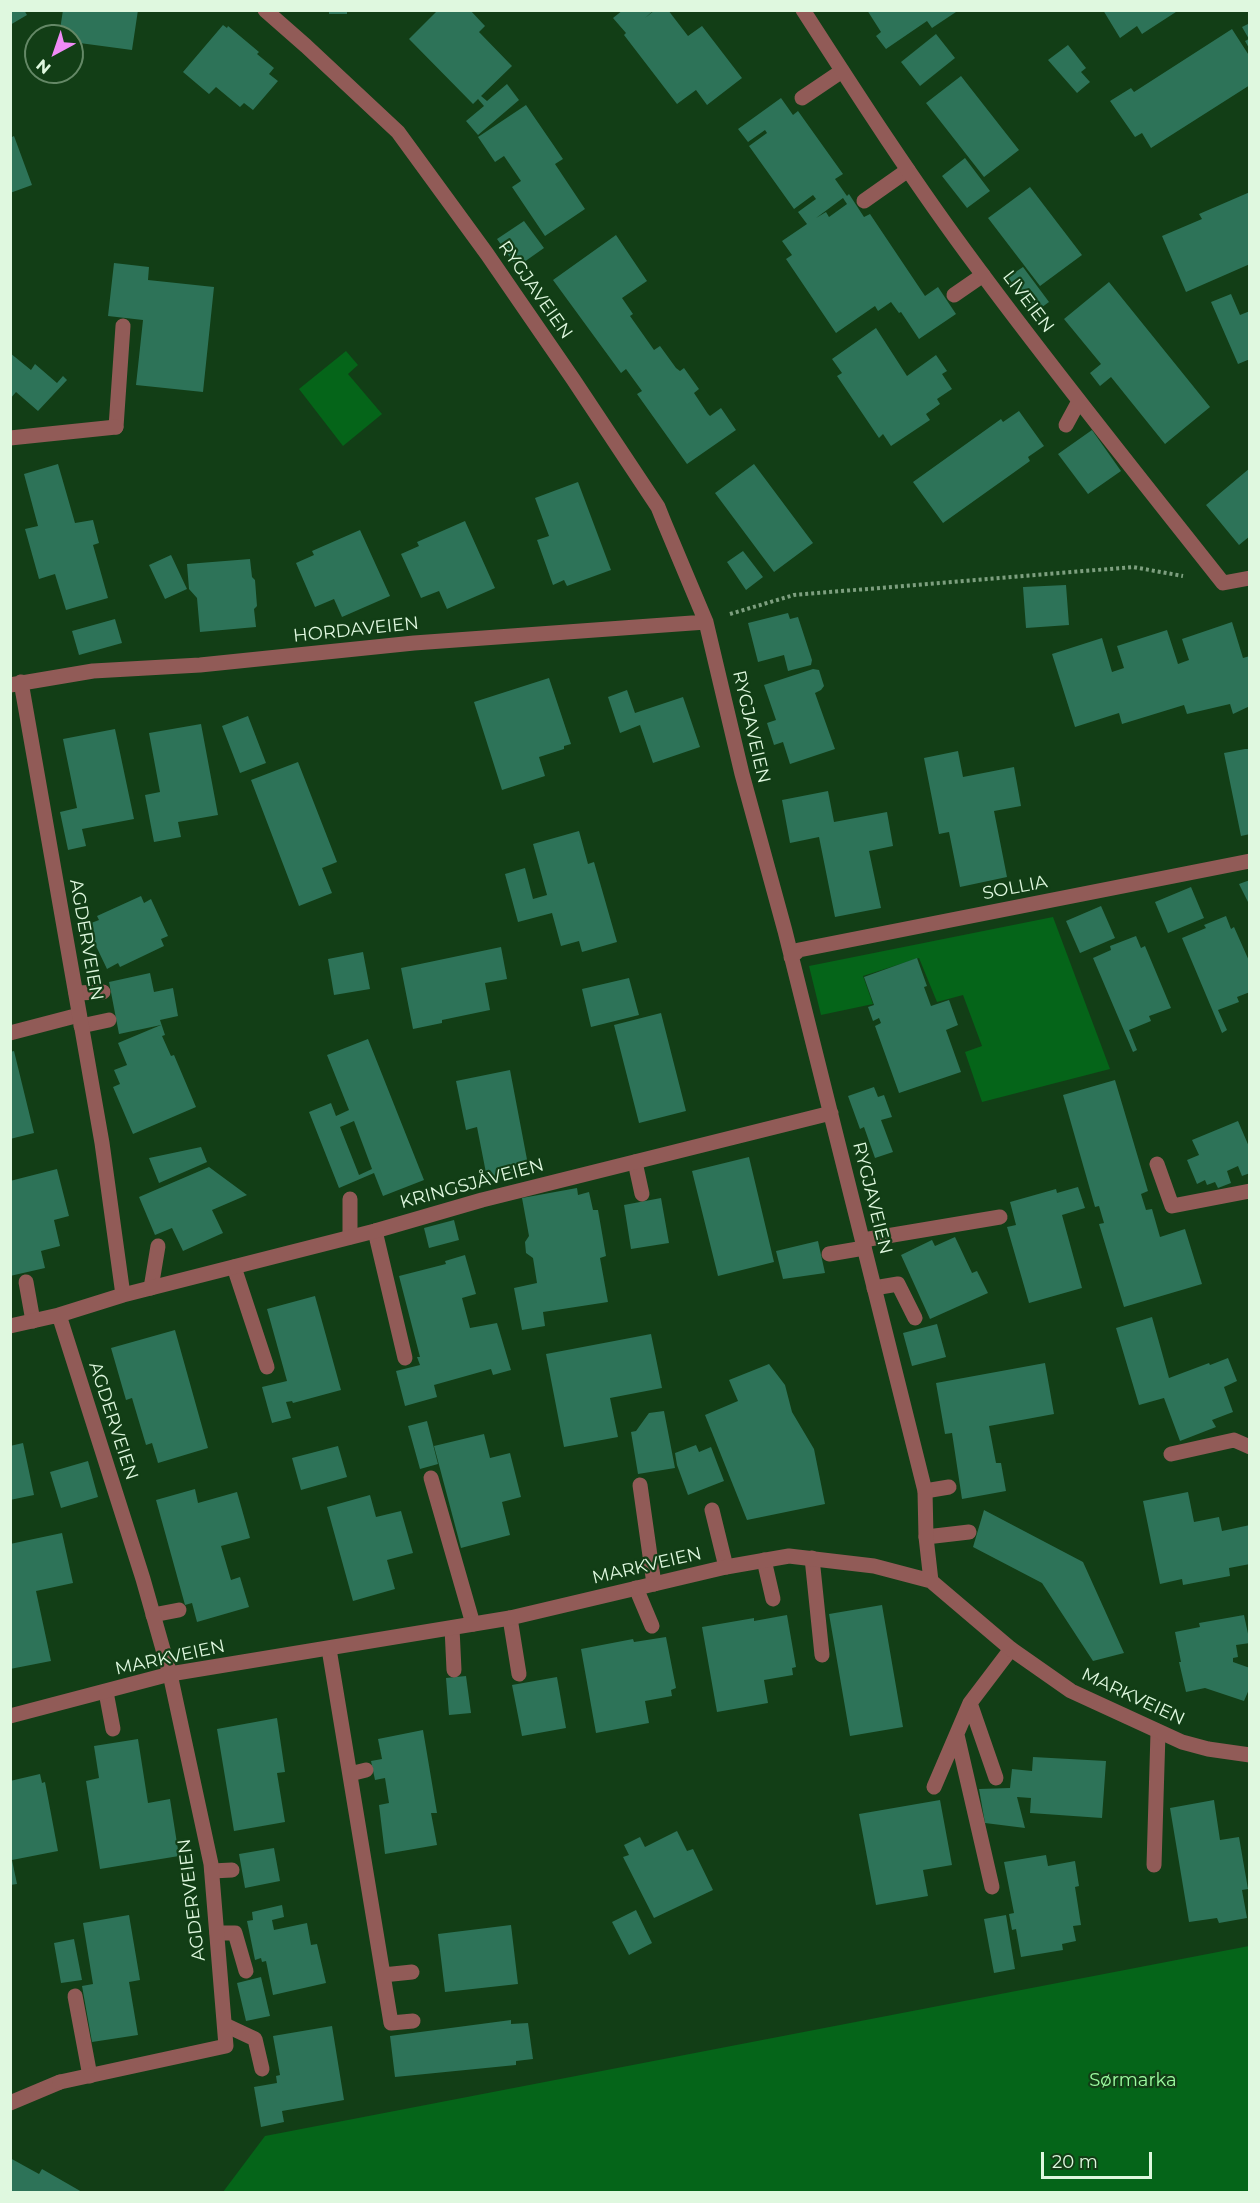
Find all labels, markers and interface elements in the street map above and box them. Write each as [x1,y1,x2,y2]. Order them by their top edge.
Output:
north arrow [24,24,84,84]
text: N [32,55,54,78]
street label: RYGJAVEIEN [493,237,577,343]
street label: LIVEIEN [998,267,1058,337]
street label: HORDAVEIEN [292,613,420,647]
street label: RYGJAVEIEN [728,669,774,785]
street label: SOLLIA [981,871,1049,905]
street label: AGDERVEIEN [65,878,107,1002]
street label: RYGJAVEIEN [848,1140,896,1256]
street label: KRINGSJÅVEIEN [398,1154,546,1214]
street label: AGDERVEIEN [84,1359,142,1483]
street label: MARKVEIEN [590,1543,704,1589]
street label: MARKVEIEN [113,1636,227,1680]
street label: MARKVEIEN [1078,1664,1188,1730]
street label: AGDERVEIEN [174,1838,210,1962]
park label: Sørmarka [1089,2070,1177,2092]
scale bar [1044,2140,1155,2178]
text: 20 m [1052,2151,1098,2173]

